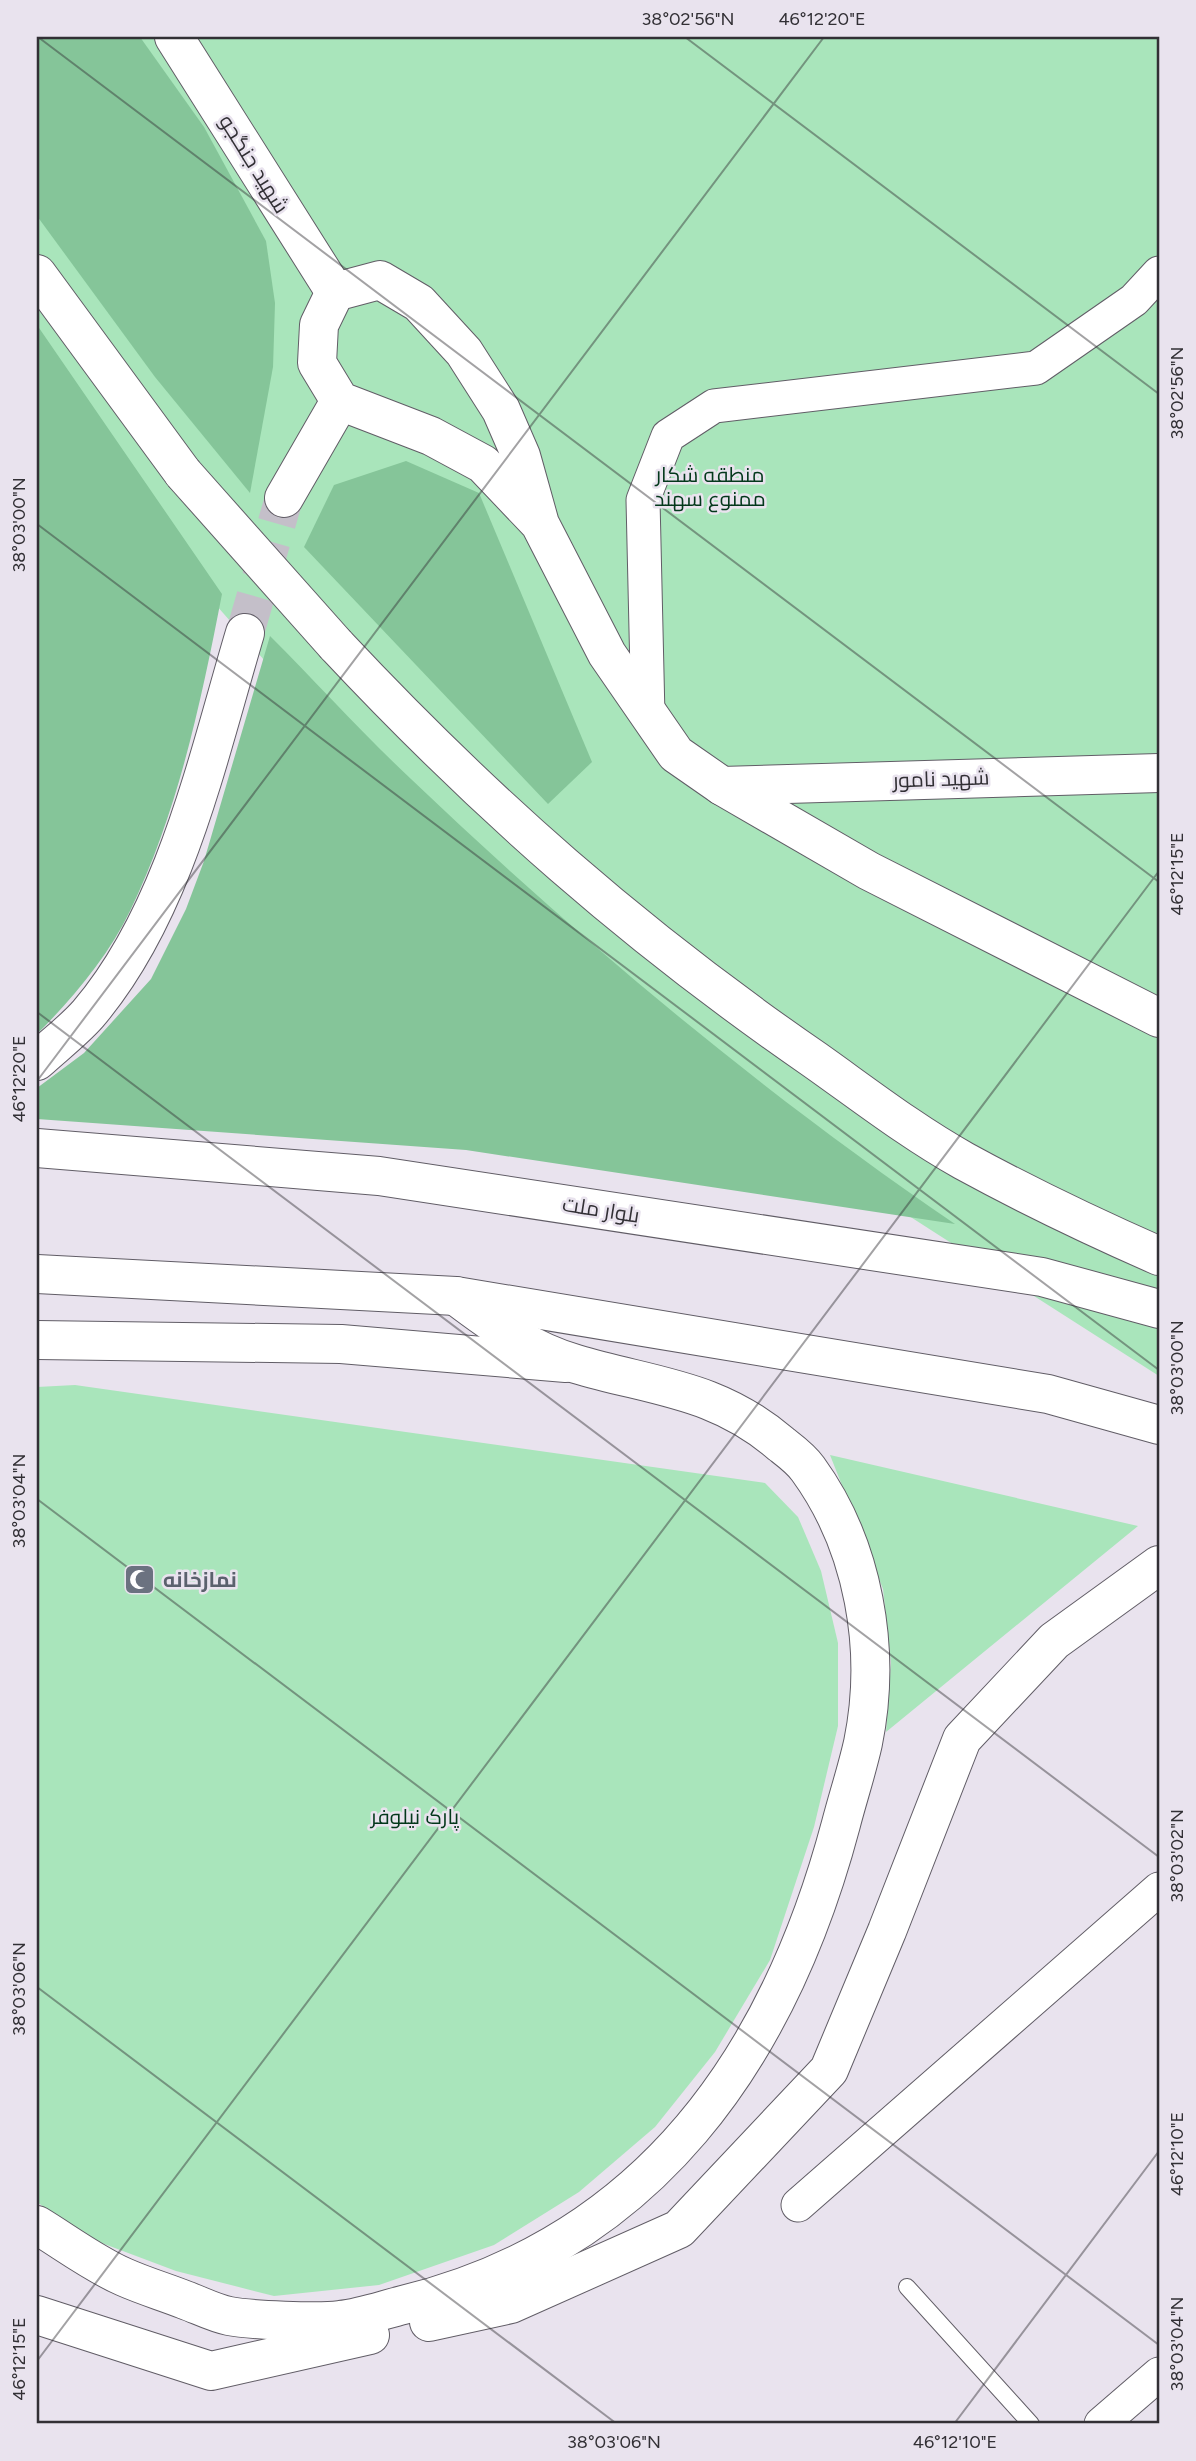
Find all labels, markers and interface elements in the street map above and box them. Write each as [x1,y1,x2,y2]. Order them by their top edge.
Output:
text: 38°02'56"N [642,8,734,30]
text: 46°12'20"E [778,8,866,30]
street label: شهید جنگجو [213,110,295,218]
text: 38°02'56"N [1166,347,1188,439]
park label: منطقه شکار ممنوع سهند [654,462,766,513]
text: 38°03'00"N [8,477,30,573]
street label: شهید نامور [891,764,990,794]
text: 46°12'15"E [1166,832,1188,916]
text: 46°12'20"E [8,1035,30,1123]
street label: بلوار ملت [561,1191,641,1228]
text: 38°03'00"N [1166,1320,1188,1416]
text: 38°03'04"N [8,1454,30,1548]
mosque icon: نمازخانه [123,1563,157,1597]
place label: نمازخانه [163,1567,237,1592]
park label: پارک نیلوفر [370,1804,460,1831]
text: 38°03'02"N [1166,1809,1188,1903]
text: 38°03'06"N [8,1942,30,2036]
text: 46°12'10"E [1166,2112,1188,2196]
text: 38°03'04"N [1166,2297,1188,2391]
text: 46°12'15"E [8,2317,30,2401]
text: 38°03'06"N [567,2431,661,2453]
text: 46°12'10"E [913,2431,997,2453]

